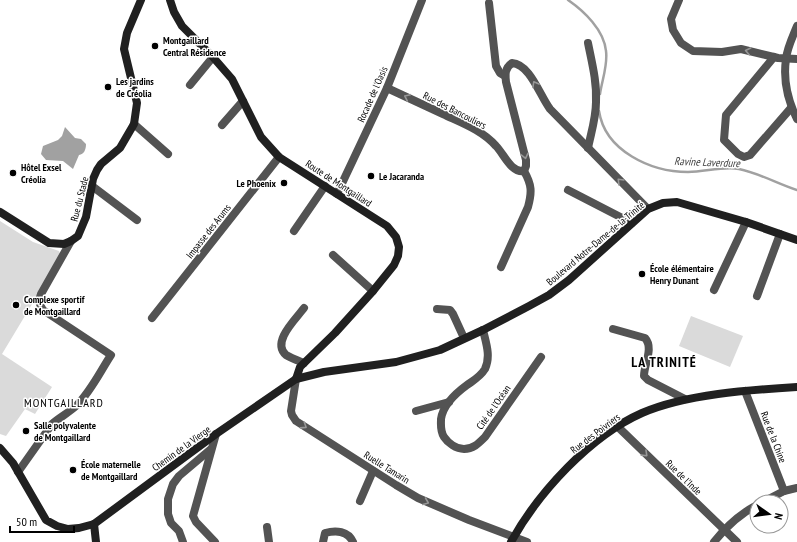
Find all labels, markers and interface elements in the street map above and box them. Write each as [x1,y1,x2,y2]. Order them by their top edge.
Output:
place label: Montgaillard Central Résidence [163,34,226,59]
marker: Montgaillard Central Résidence [150,41,160,51]
one-way arrow [744,47,751,55]
street label: Rocade de l'Oasis [354,64,391,124]
place label: Les jardins de Créolia [116,75,154,100]
one-way arrow [532,81,539,88]
marker: Les jardins de Créolia [103,82,113,92]
street label: Rue des Bancouliers [421,89,489,132]
one-way arrow [404,94,412,102]
one-way arrow [520,152,528,159]
water label: Ravine Laverdure [674,154,742,170]
street label: Route de Montgaillard [303,157,374,210]
place label: Hôtel Exsel Créolia [21,161,62,186]
marker: Hôtel Exsel Créolia [8,168,18,178]
place label: Le Jacaranda [379,170,424,183]
marker: Le Jacaranda [366,171,376,181]
street label: Rue du Stade [68,175,91,223]
place label: Le Phoenix [237,177,277,190]
marker: Le Phoenix [279,178,289,188]
one-way arrow [617,178,625,186]
street label: Boulevard Notre-Dame-de-la-Trinité [544,199,647,288]
street label: Impasse des Arums [183,201,234,261]
place label: École élémentaire Henry Dunant [650,262,714,287]
marker: École élémentaire Henry Dunant [637,269,647,279]
place label: Complexe sportif de Montgaillard [24,293,86,318]
marker: Complexe sportif de Montgaillard [11,300,21,310]
district label: LA TRINITÉ [631,353,697,371]
street label: Cité de l'Océan [473,382,513,432]
district label: MONTGAILLARD [24,395,104,410]
street label: Rue des Poivriers [568,410,623,456]
street label: Rue de la Chine [758,410,789,465]
place label: Salle polyvalente de Montgaillard [34,419,96,444]
one-way arrow [300,421,307,429]
street label: Chemin de la Vierge [149,423,213,474]
marker: Salle polyvalente de Montgaillard [21,426,31,436]
street label: Ruelle Tamarin [362,448,412,487]
one-way arrow [640,449,648,457]
street label: Rue de l'Inde [663,457,704,498]
place label: École maternelle de Montgaillard [81,458,141,483]
marker: École maternelle de Montgaillard [68,465,78,475]
north arrow [749,494,789,534]
one-way arrow [423,497,430,505]
scale bar [10,508,74,534]
text: N [771,512,786,521]
text: 50 m [16,514,37,529]

